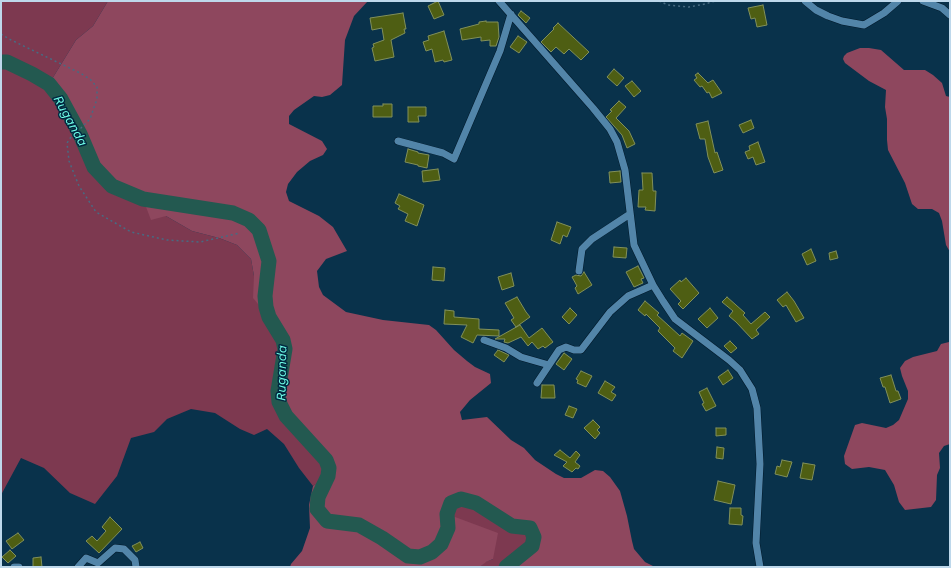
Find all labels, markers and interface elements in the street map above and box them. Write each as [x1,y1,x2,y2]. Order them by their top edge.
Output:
water label: Ruganda [50,93,90,149]
water label: Ruganda [274,345,290,401]

